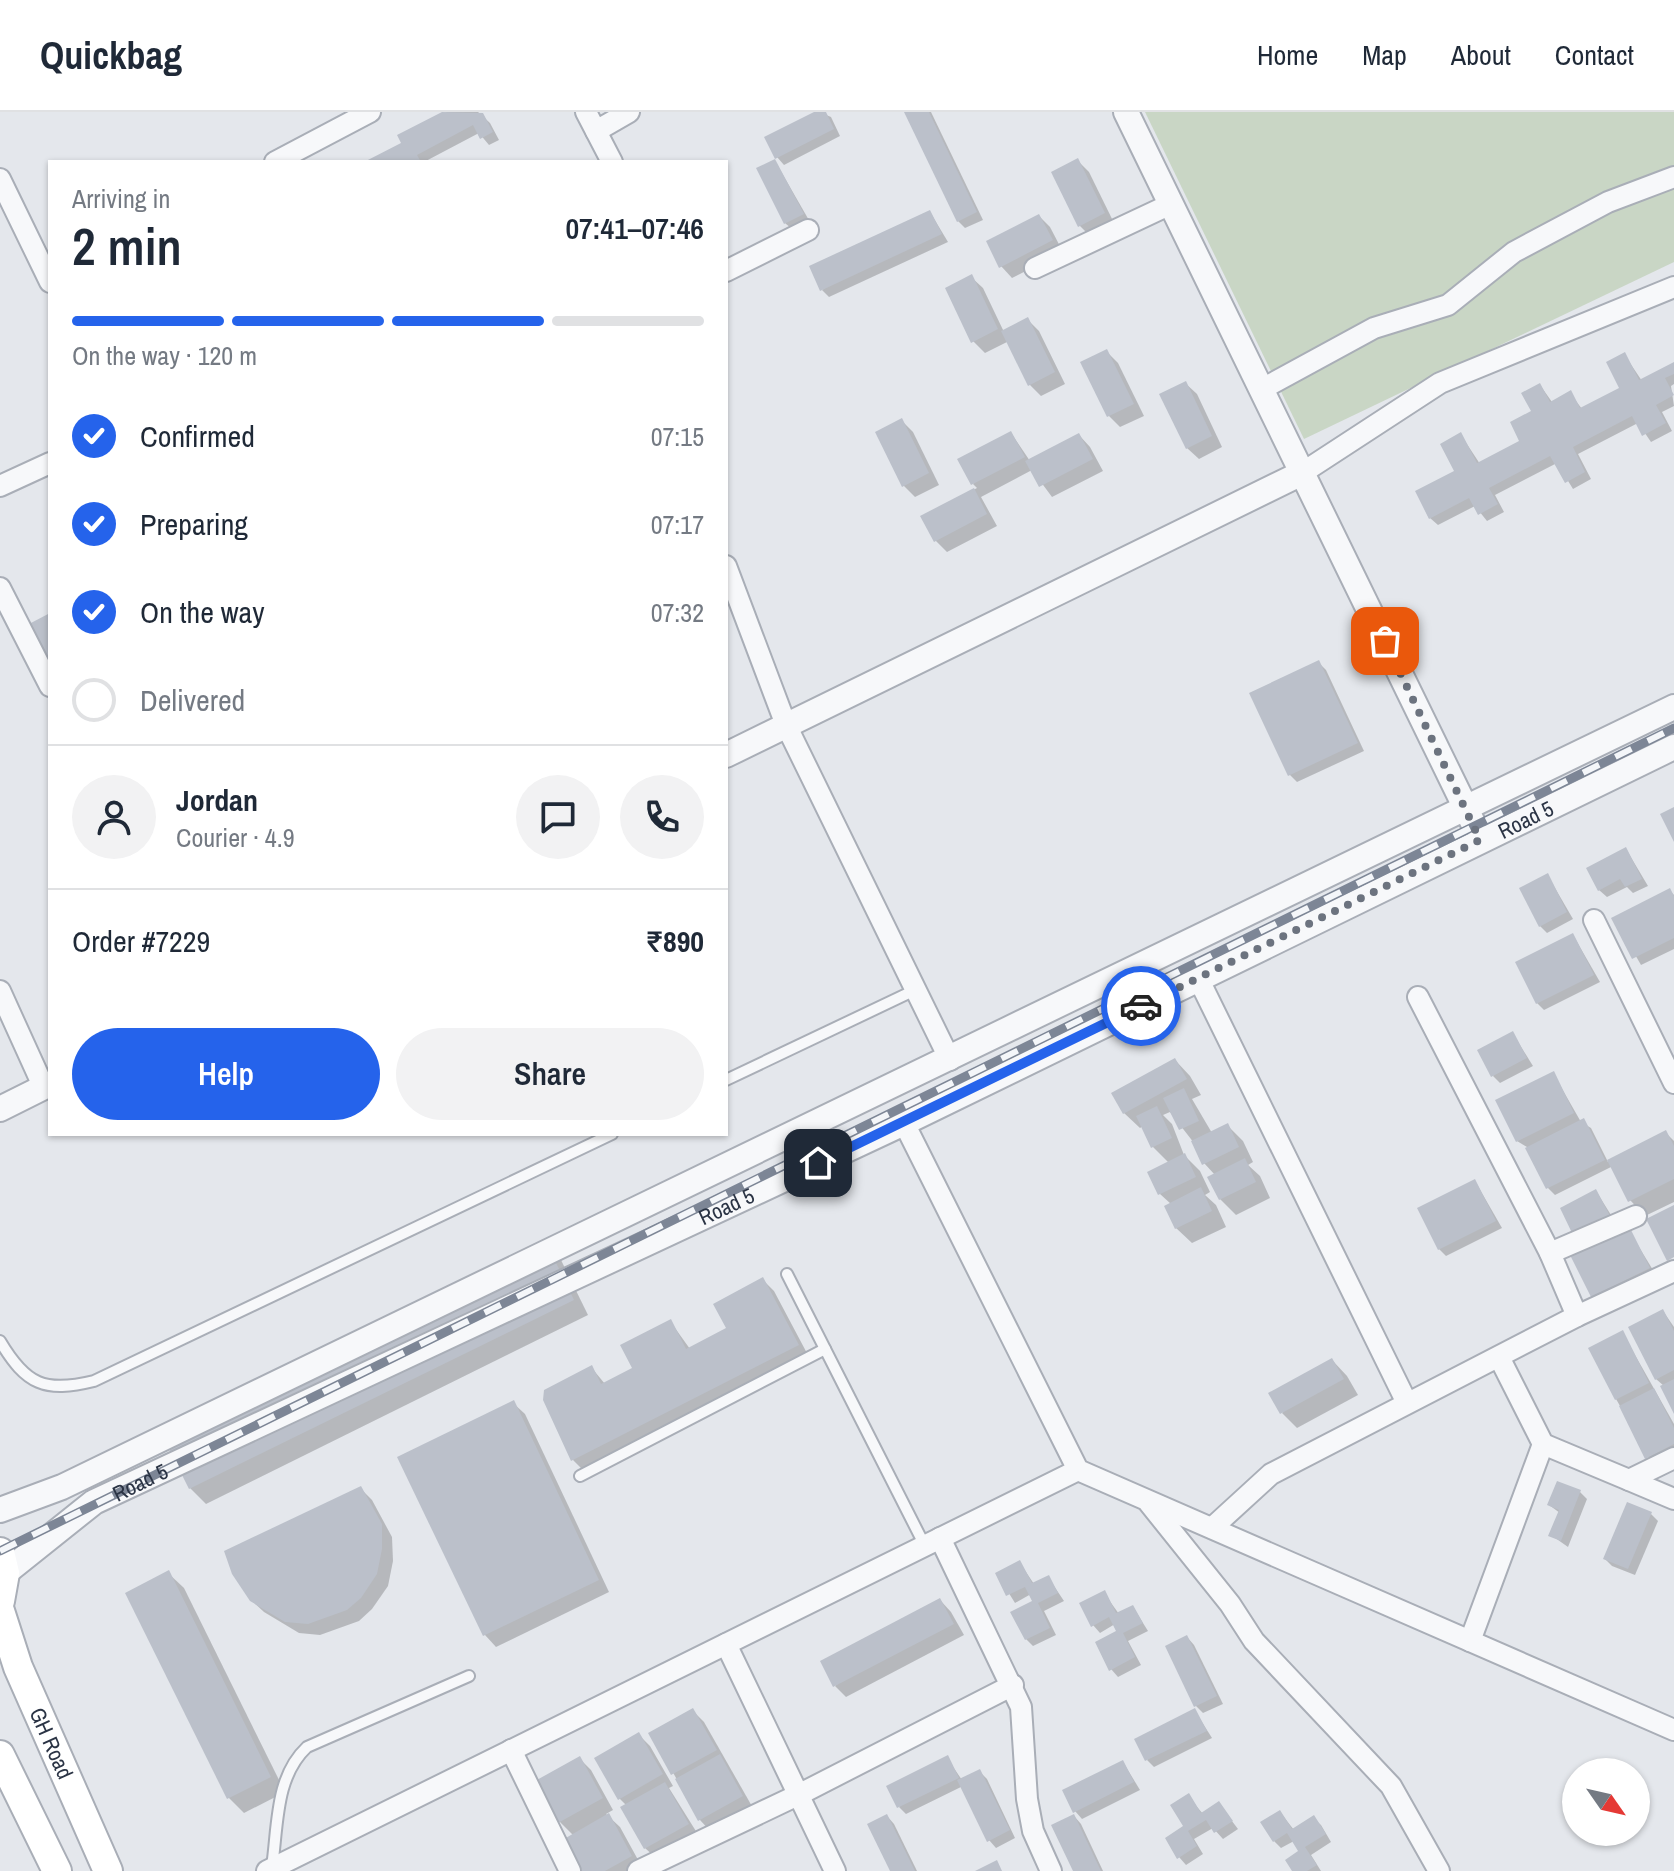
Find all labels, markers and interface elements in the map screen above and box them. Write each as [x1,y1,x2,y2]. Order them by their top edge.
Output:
text: Quickbag [40,30,182,81]
text: Home [1257,36,1318,74]
text: Map [1362,36,1407,74]
text: About [1451,36,1511,74]
text: Contact [1555,36,1634,74]
text: Arriving in [72,181,170,216]
text: 07:41–07:46 [565,208,704,248]
text: 2 min [72,211,182,281]
text: On the way · 120 m [72,338,257,373]
icon: check [72,414,116,458]
text: Confirmed [140,416,255,456]
text: 07:15 [651,419,704,454]
icon: check [72,502,116,546]
text: Preparing [140,504,248,544]
text: 07:17 [651,507,704,542]
icon: check [72,590,116,634]
text: On the way [140,592,264,632]
text: 07:32 [651,595,704,630]
pin [1351,607,1419,675]
icon: bag [1363,619,1407,663]
text: Delivered [140,680,245,720]
button: person [72,775,156,859]
button: chat [516,775,600,859]
button: phone [620,775,704,859]
text: Jordan [176,780,258,820]
street label: Road 5 [1493,793,1558,846]
text: Courier · 4.9 [176,820,295,855]
text: Order #7229 [72,921,210,961]
text: ₹890 [646,921,704,961]
courier [1101,966,1181,1046]
icon: car [1119,984,1163,1028]
button: Help [72,1028,380,1120]
button: Share [396,1028,704,1120]
pin [784,1129,852,1197]
icon: home [796,1141,840,1185]
street label: Road 5 [694,1180,759,1232]
street label: Road 5 [107,1456,173,1508]
street label: GH Road [23,1703,80,1784]
north arrow [1562,1758,1650,1846]
map controls [1562,1758,1650,1846]

